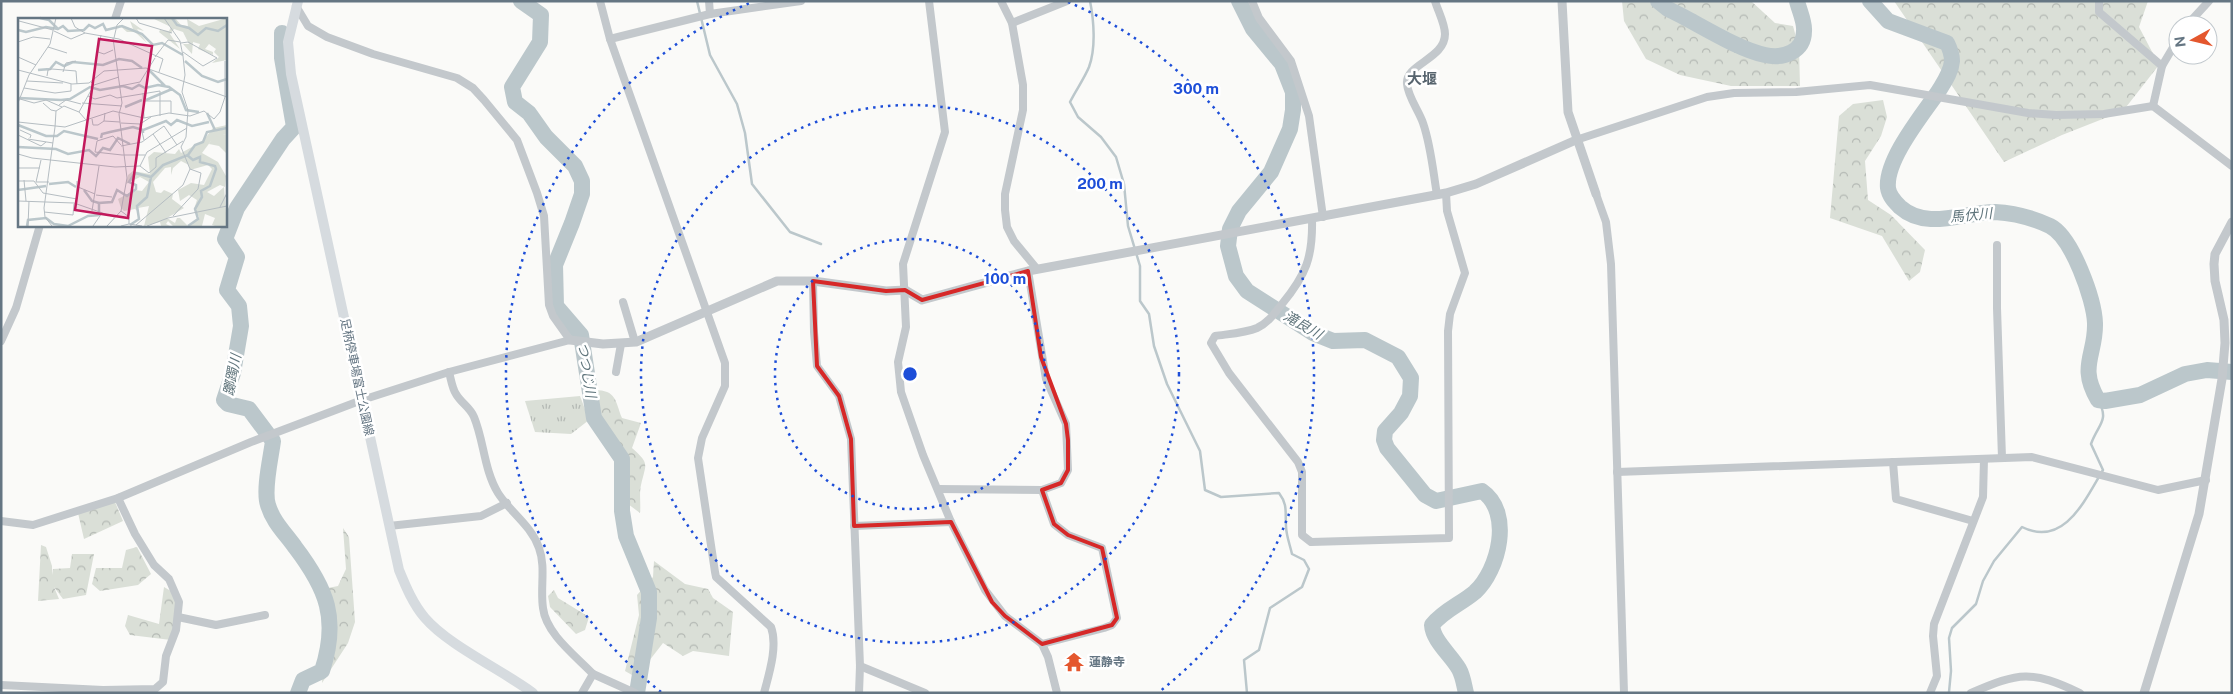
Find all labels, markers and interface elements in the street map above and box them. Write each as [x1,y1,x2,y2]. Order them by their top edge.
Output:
north arrow [2168,15,2218,65]
inset map [18,18,226,226]
text: N [2171,35,2189,48]
district label: 大堰 [1407,70,1437,87]
text: 300 m [1173,80,1219,97]
text: 200 m [1077,175,1123,192]
water label: 馬伏川 [1949,205,1995,225]
text: 100 m [984,270,1026,287]
water label: 滝良川 [1281,308,1327,343]
street label: 足柄停車場富士公園線 [338,317,376,437]
water label: つつじ川 [575,341,600,401]
water label: 躑躅川 [220,351,244,397]
centre of rings [901,365,919,383]
temple icon: 蓮静寺 [1063,651,1085,673]
place label: 蓮静寺 [1089,655,1125,669]

